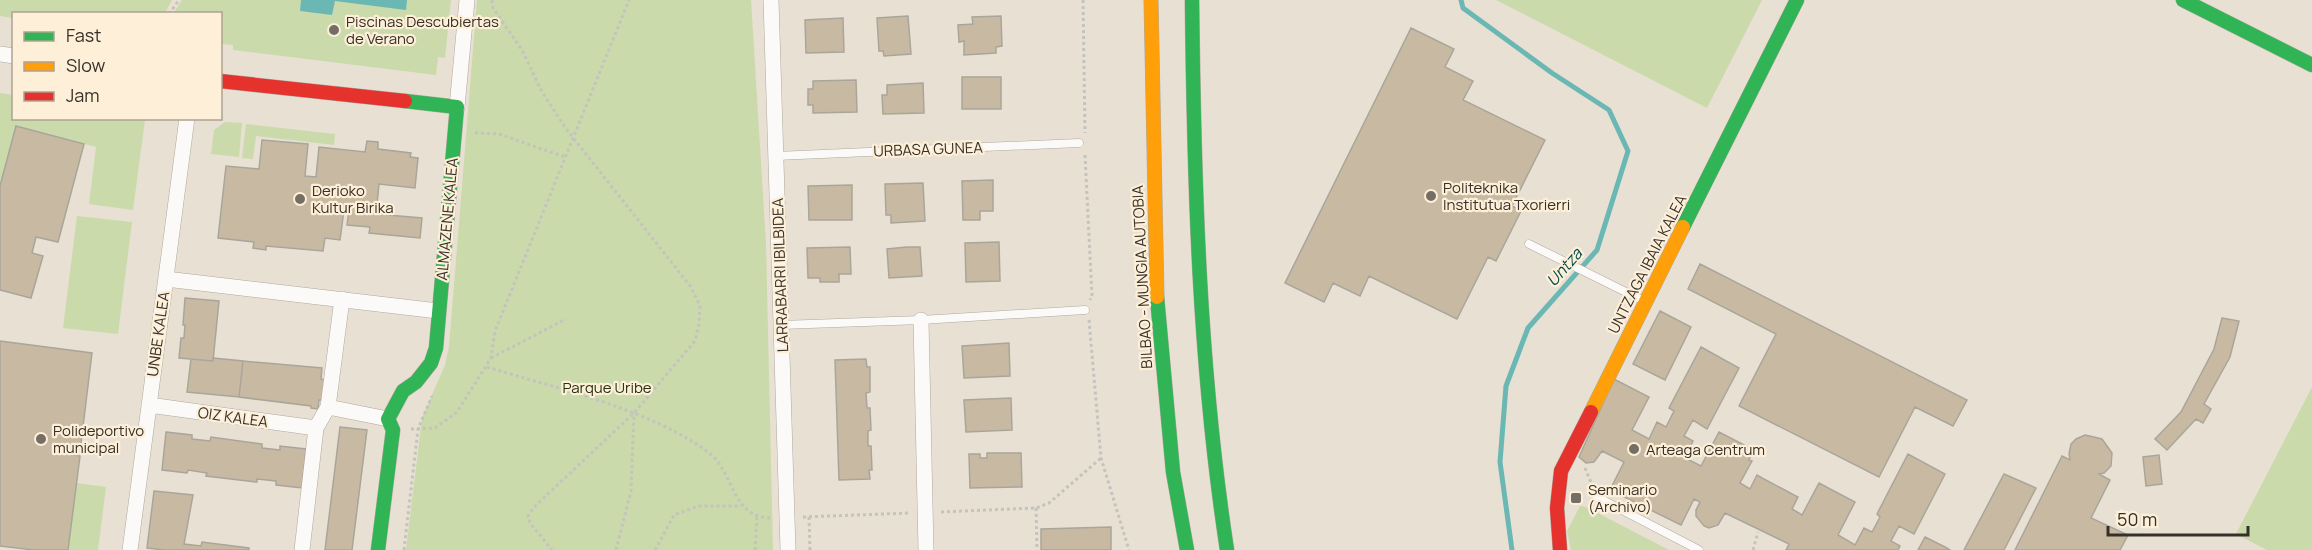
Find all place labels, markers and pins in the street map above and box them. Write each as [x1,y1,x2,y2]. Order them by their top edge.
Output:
place label: Piscinas Descubiertas de Verano [346,11,499,49]
marker: Piscinas Descubiertas de Verano [327,23,341,37]
place label: Politeknika Institutua Txorierri [1443,177,1570,215]
place label: Derioko Kultur Birika [312,180,394,218]
marker: Politeknika Institutua Txorierri [1424,189,1438,203]
marker: Derioko Kultur Birika [293,192,307,206]
place label: Polideportivo municipal [53,420,144,458]
marker: Polideportivo municipal [34,432,48,446]
place label: Arteaga Centrum [1646,439,1765,460]
marker: Arteaga Centrum [1627,442,1641,456]
place label: Seminario (Archivo) [1588,479,1657,517]
marker: Seminario (Archivo) [1569,491,1583,505]

